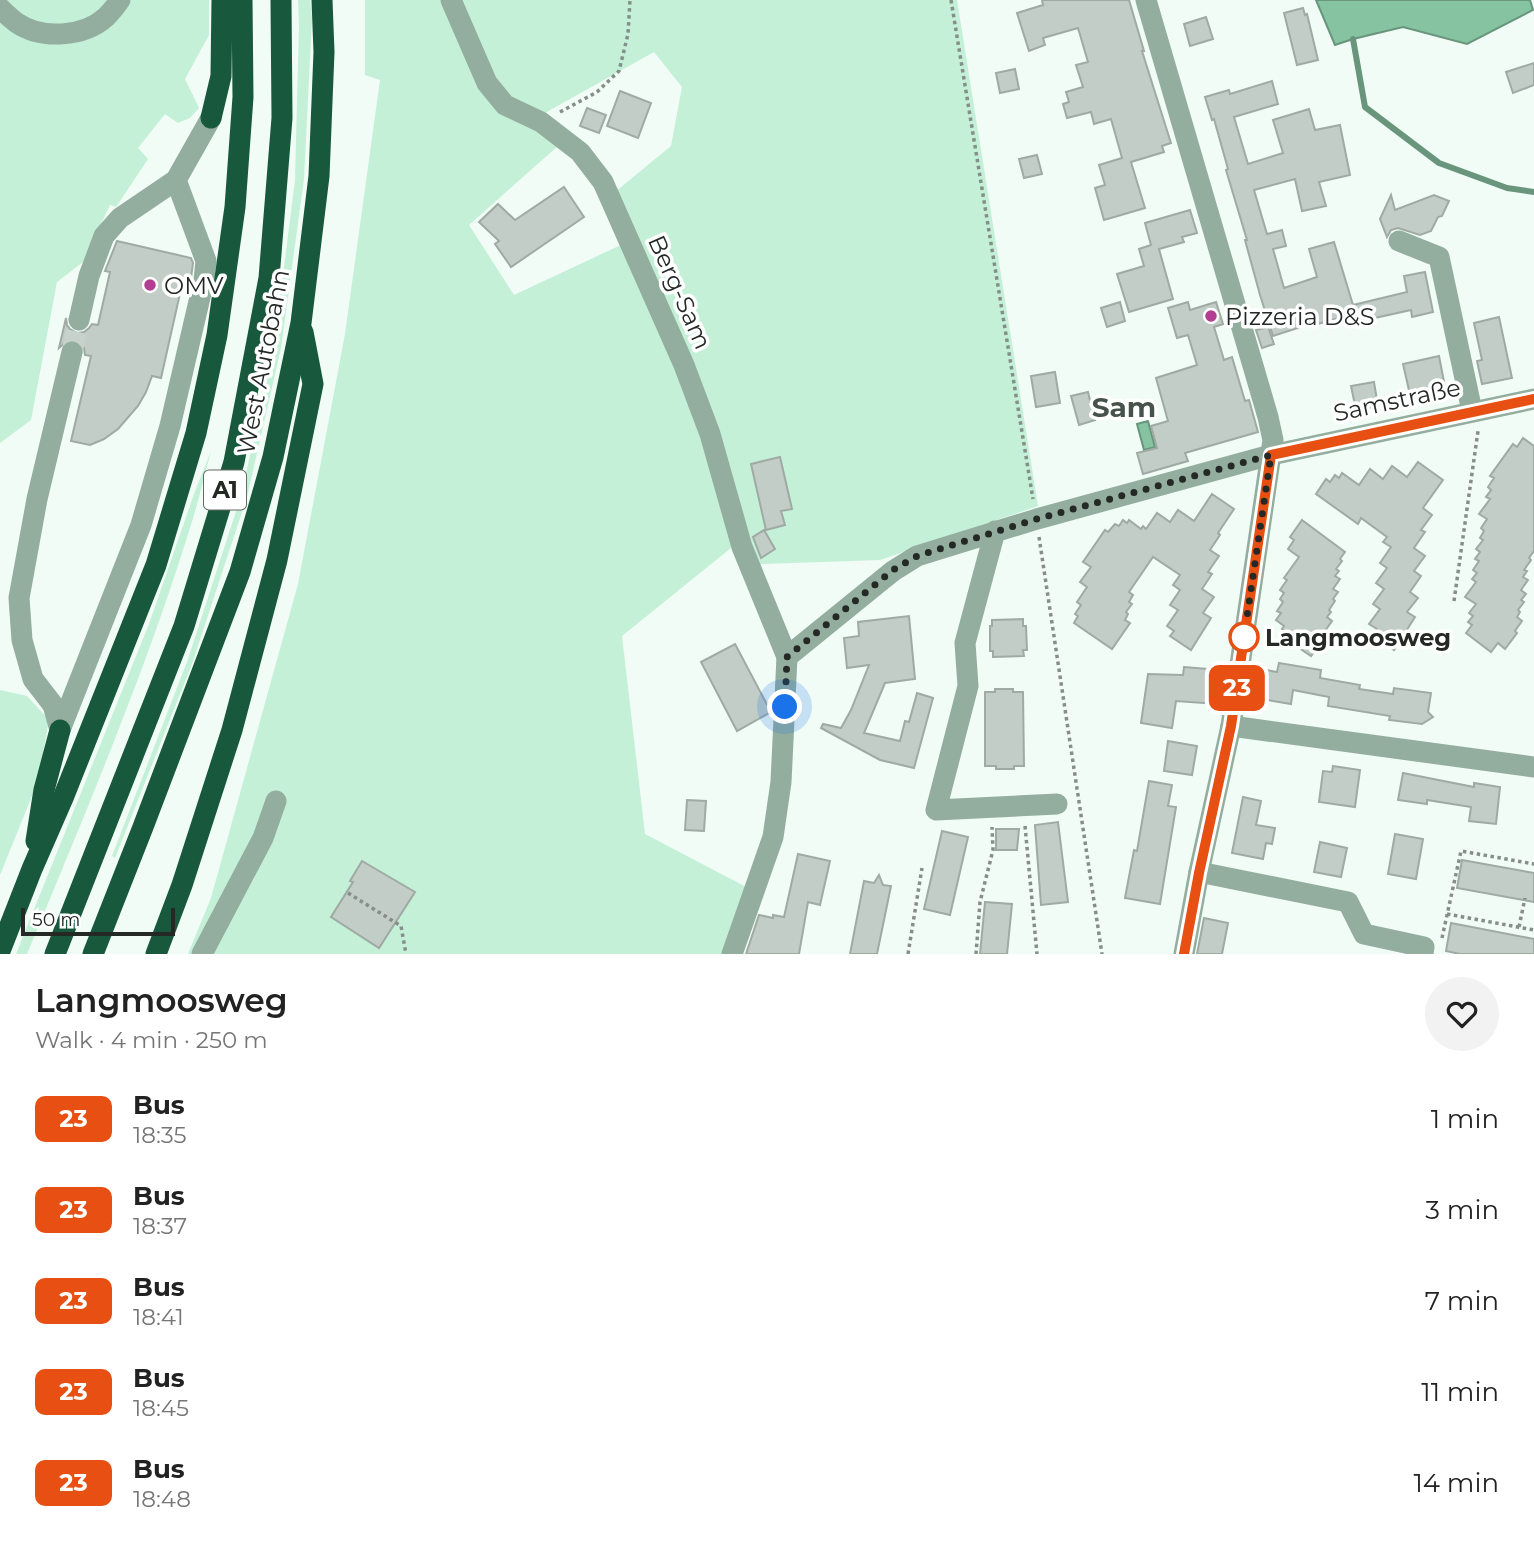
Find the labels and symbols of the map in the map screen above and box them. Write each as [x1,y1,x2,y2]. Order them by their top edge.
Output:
street label: Berg-Sam [642,231,718,353]
street label: West Autobahn [231,267,295,457]
place label: OMV [164,271,224,300]
marker: OMV [142,277,158,293]
place label: Pizzeria D&S [1225,302,1374,331]
marker: Pizzeria D&S [1203,308,1219,324]
street label: Samstraße [1331,372,1463,428]
district label: Sam [1092,390,1156,424]
road number: A1 [204,470,246,510]
marker: Langmoosweg [1229,622,1259,652]
place label: Langmoosweg [1265,623,1451,652]
line badge: 23 [1206,665,1268,711]
your location [767,689,802,724]
scale bar [21,905,175,937]

